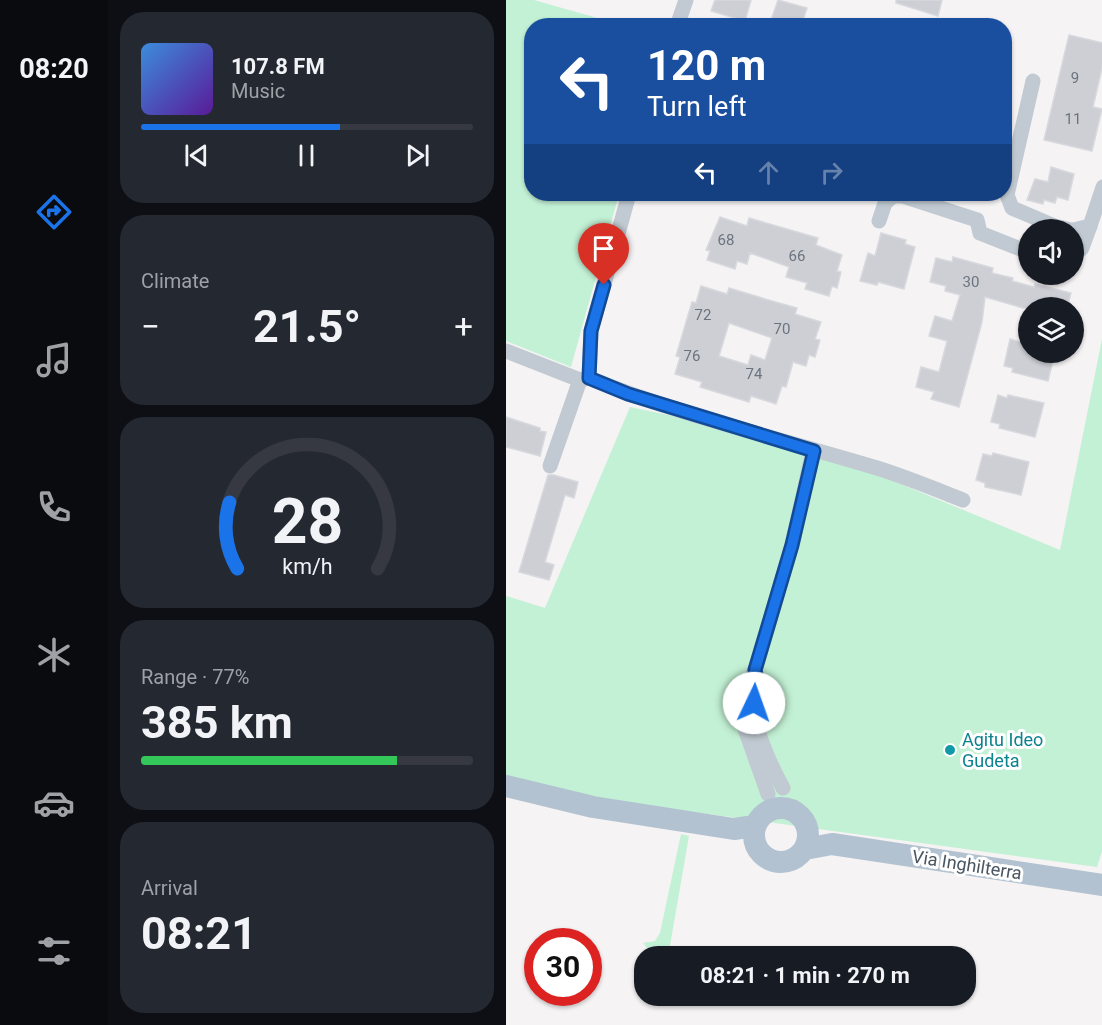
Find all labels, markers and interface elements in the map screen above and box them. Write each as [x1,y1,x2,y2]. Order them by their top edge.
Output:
text: 120 m [647,41,766,90]
icon: left [548,42,626,120]
text: 08:20 [19,53,89,85]
text: 107.8 FM [231,54,325,79]
house number: 9 [1071,69,1079,87]
text: Music [231,79,285,103]
text: Turn left [647,91,747,123]
house number: 11 [1065,110,1081,128]
icon: previous [180,139,213,172]
icon: pause [290,139,323,172]
icon: next [401,139,434,172]
icon: left [689,156,722,189]
icon: ahead [752,156,785,189]
icon: right [815,156,848,189]
icon: directions [33,191,75,233]
map controls [1018,219,1084,363]
button: sound [1018,219,1084,285]
pin [578,223,629,285]
house number: 68 [718,231,734,249]
icon: arrive [587,232,620,265]
house number: 66 [789,247,805,265]
text: Climate [141,269,209,293]
house number: 30 [963,273,979,291]
button: layers [1018,297,1084,363]
text: 21.5° [253,300,361,353]
house number: 72 [695,306,711,324]
text: − [141,307,160,346]
text: + [454,307,473,346]
house number: 70 [774,320,790,338]
icon: music [33,339,75,381]
house number: 76 [684,347,700,365]
house number: 74 [746,365,763,383]
icon: phone [33,486,75,528]
text: 28 [271,486,343,559]
text: km/h [282,555,332,580]
icon: climate [33,634,75,676]
text: Range · 77% [141,665,249,689]
position arrow [722,671,786,735]
text: 385 km [141,696,293,749]
place label: Agitu Ideo Gudeta [962,729,1043,771]
marker: Agitu Ideo Gudeta [943,743,957,757]
icon: car [33,782,75,824]
street label: Via Inghilterra [911,845,1023,884]
text: Arrival [141,876,198,900]
text: 08:21 [141,907,257,960]
speed limit sign: 30 [524,928,602,1006]
icon: filters [33,930,75,972]
text: 08:21 · 1 min · 270 m [700,963,910,988]

